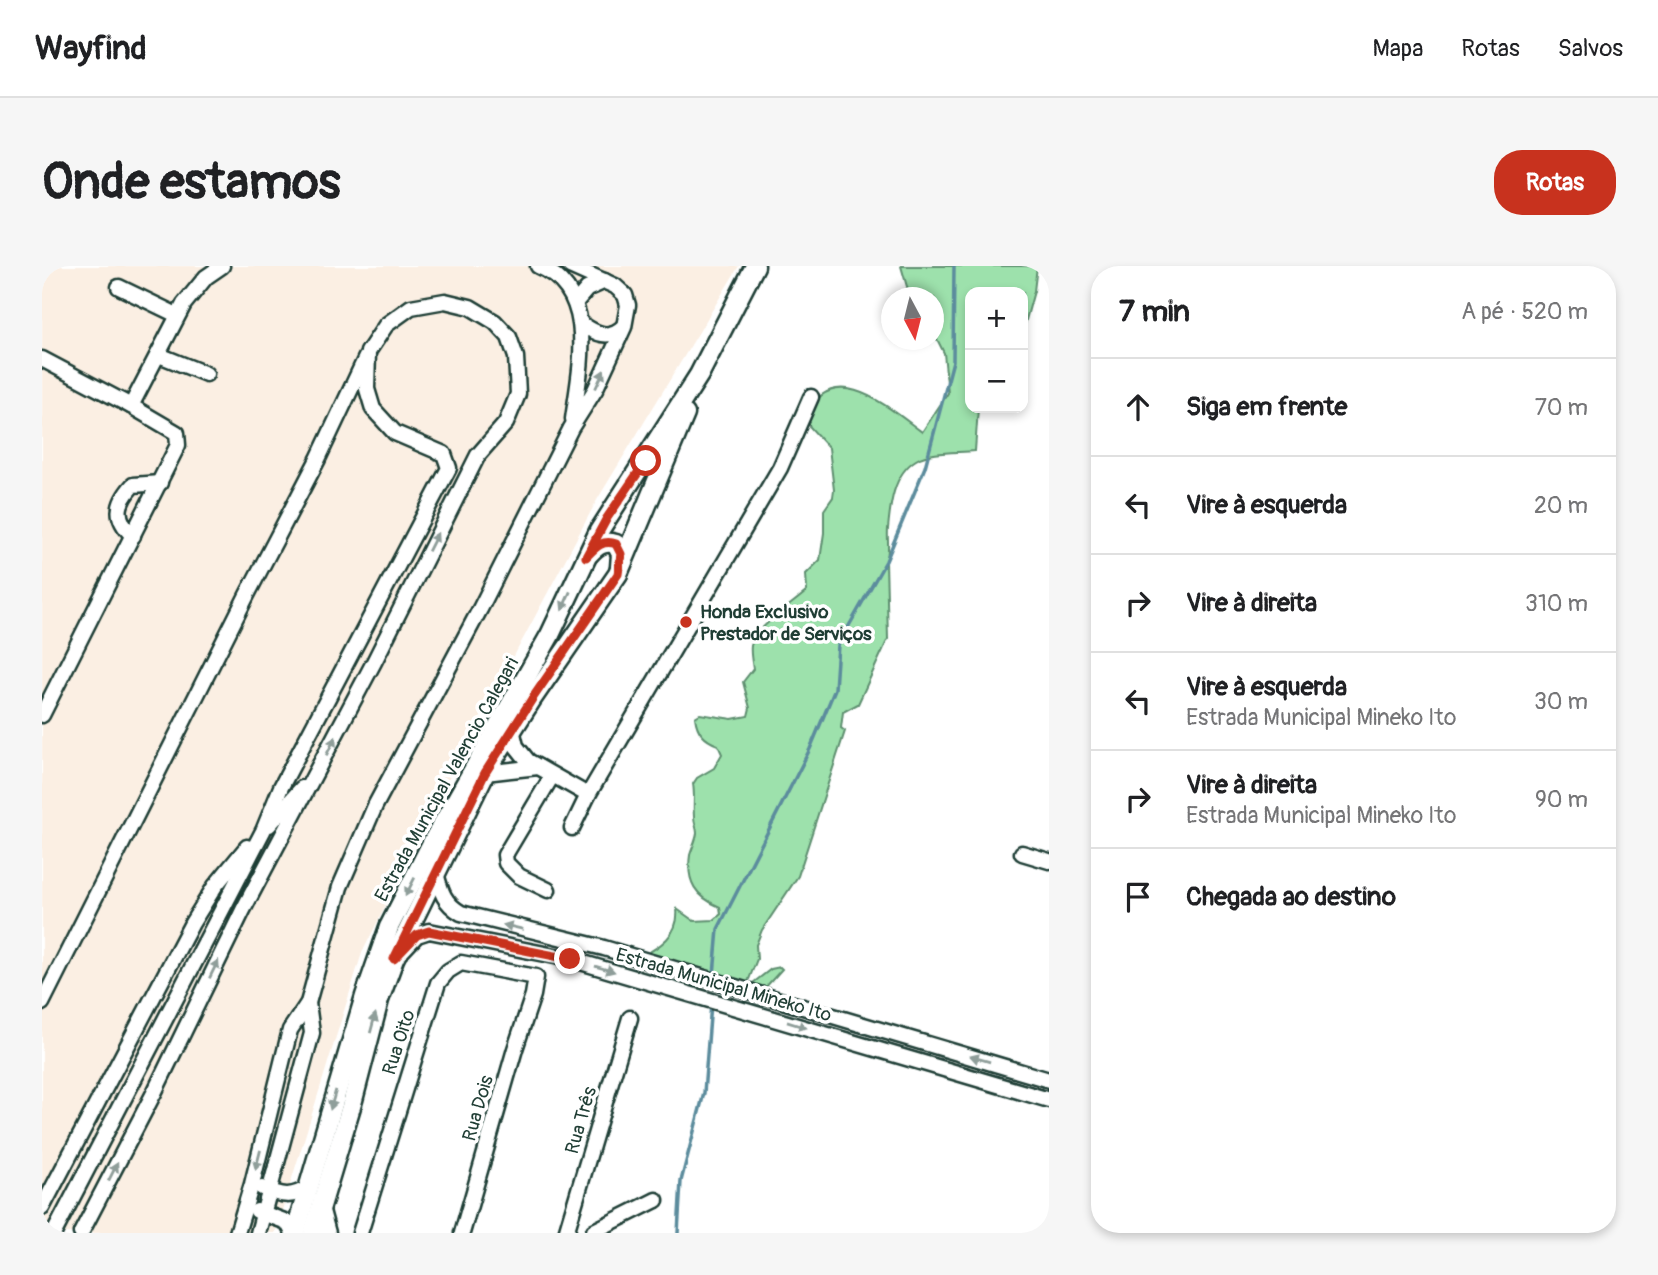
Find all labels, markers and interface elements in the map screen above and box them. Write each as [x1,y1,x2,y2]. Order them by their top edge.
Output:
text: Wayfind [35,28,147,69]
text: Mapa [1372,34,1423,63]
text: Rotas [1461,34,1520,63]
text: Salvos [1558,34,1623,63]
button: Rotas [1494,150,1616,215]
text: Onde estamos [42,152,340,213]
north arrow [881,287,944,350]
map controls [965,287,1028,413]
button: + [965,287,1028,350]
text: 7 min [1119,293,1190,330]
text: A pé · 520 m [1461,297,1588,326]
button: − [965,350,1028,413]
one-way arrow [595,368,606,389]
icon: ahead [1119,388,1157,426]
text: Siga em frente [1186,391,1347,423]
text: 70 m [1535,393,1588,422]
route start [630,445,661,476]
icon: left [1119,486,1157,524]
text: Vire à esquerda [1186,489,1347,521]
text: 20 m [1534,491,1588,520]
one-way arrow [428,532,439,552]
icon: right [1119,584,1157,622]
text: Vire à direita [1186,587,1317,619]
text: 310 m [1525,589,1588,618]
one-way arrow [560,591,572,611]
place label: Honda Exclusivo Prestador de Serviços [700,600,872,646]
marker: Honda Exclusivo Prestador de Serviços [678,614,694,630]
street label: Estrada Municipal Valencio Calegari [370,653,524,906]
text: Vire à esquerda [1186,671,1347,703]
icon: left [1119,682,1157,720]
text: 30 m [1534,687,1588,716]
text: Estrada Municipal Mineko Ito [1186,703,1456,732]
one-way arrow [326,736,337,756]
text: Vire à direita [1186,769,1317,801]
icon: right [1119,780,1157,818]
text: 90 m [1535,785,1588,814]
text: Estrada Municipal Mineko Ito [1186,801,1456,830]
one-way arrow [404,877,416,897]
icon: arrive [1119,878,1157,916]
text: Chegada ao destino [1186,881,1396,913]
one-way arrow [502,921,524,932]
route end [554,943,585,974]
street label: Estrada Municipal Mineko Ito [613,943,834,1027]
one-way arrow [209,959,220,979]
one-way arrow [594,964,616,975]
street label: Rua Oito [377,1007,421,1078]
one-way arrow [369,1012,379,1033]
one-way arrow [786,1021,807,1031]
one-way arrow [969,1054,990,1064]
street label: Rua Dois [457,1072,499,1144]
street label: Rua Três [560,1083,602,1157]
one-way arrow [328,1090,338,1111]
one-way arrow [252,1149,263,1171]
one-way arrow [107,1162,118,1182]

